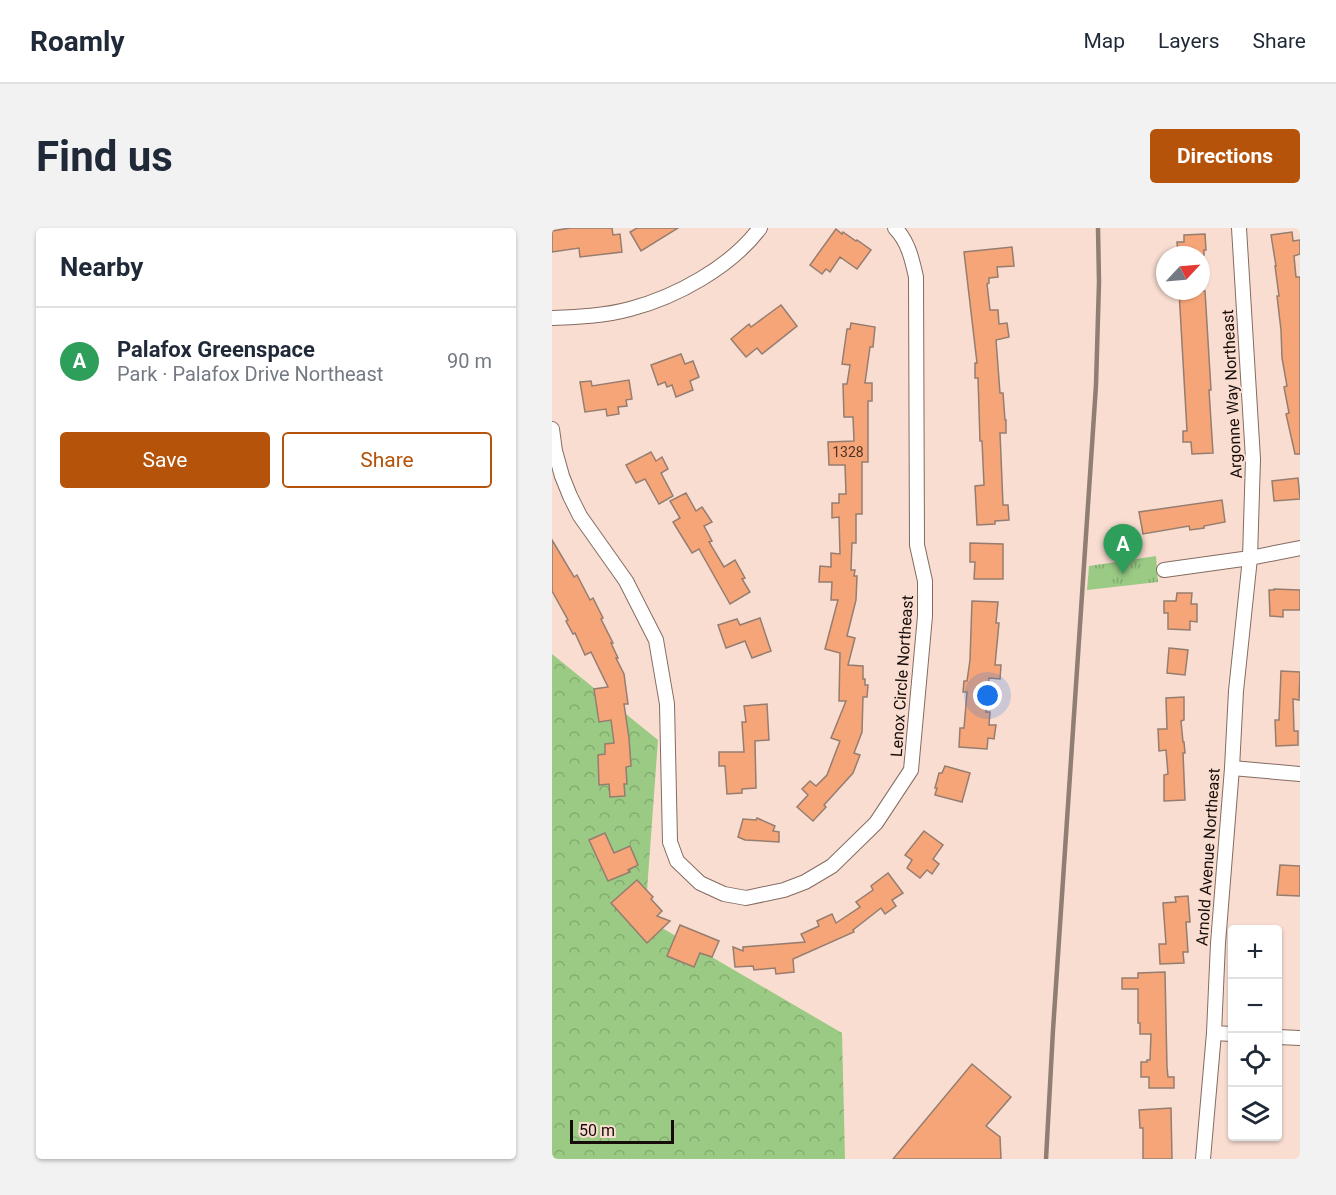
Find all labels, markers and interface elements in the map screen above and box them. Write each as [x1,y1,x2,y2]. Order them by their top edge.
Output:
text: Roamly [30,25,125,58]
text: Map [1083,29,1125,53]
text: Layers [1158,29,1219,53]
text: Share [1252,29,1306,53]
button: Directions [1150,129,1300,183]
text: Find us [36,132,173,181]
north arrow [1156,246,1210,300]
text: Nearby [60,252,143,282]
street label: Argonne Way Northeast [1218,309,1246,479]
text: Palafox Greenspace [117,337,315,362]
text: A [73,349,86,373]
text: 90 m [447,349,492,373]
text: Park · Palafox Drive Northeast [117,362,383,386]
button: Save [60,432,270,488]
button: Share [282,432,492,488]
house number: 1328 [832,444,864,460]
pin: A [1104,524,1142,574]
street label: Lenox Circle Northeast [887,594,917,758]
your location [973,681,1002,710]
street label: Arnold Avenue Northeast [1192,768,1224,946]
map controls [1228,925,1282,1141]
button: + [1228,925,1282,979]
button: − [1228,979,1282,1033]
button: locate [1228,1033,1282,1087]
button: layers [1228,1087,1282,1141]
scale bar [570,1117,674,1144]
text: 50 m [579,1121,615,1140]

